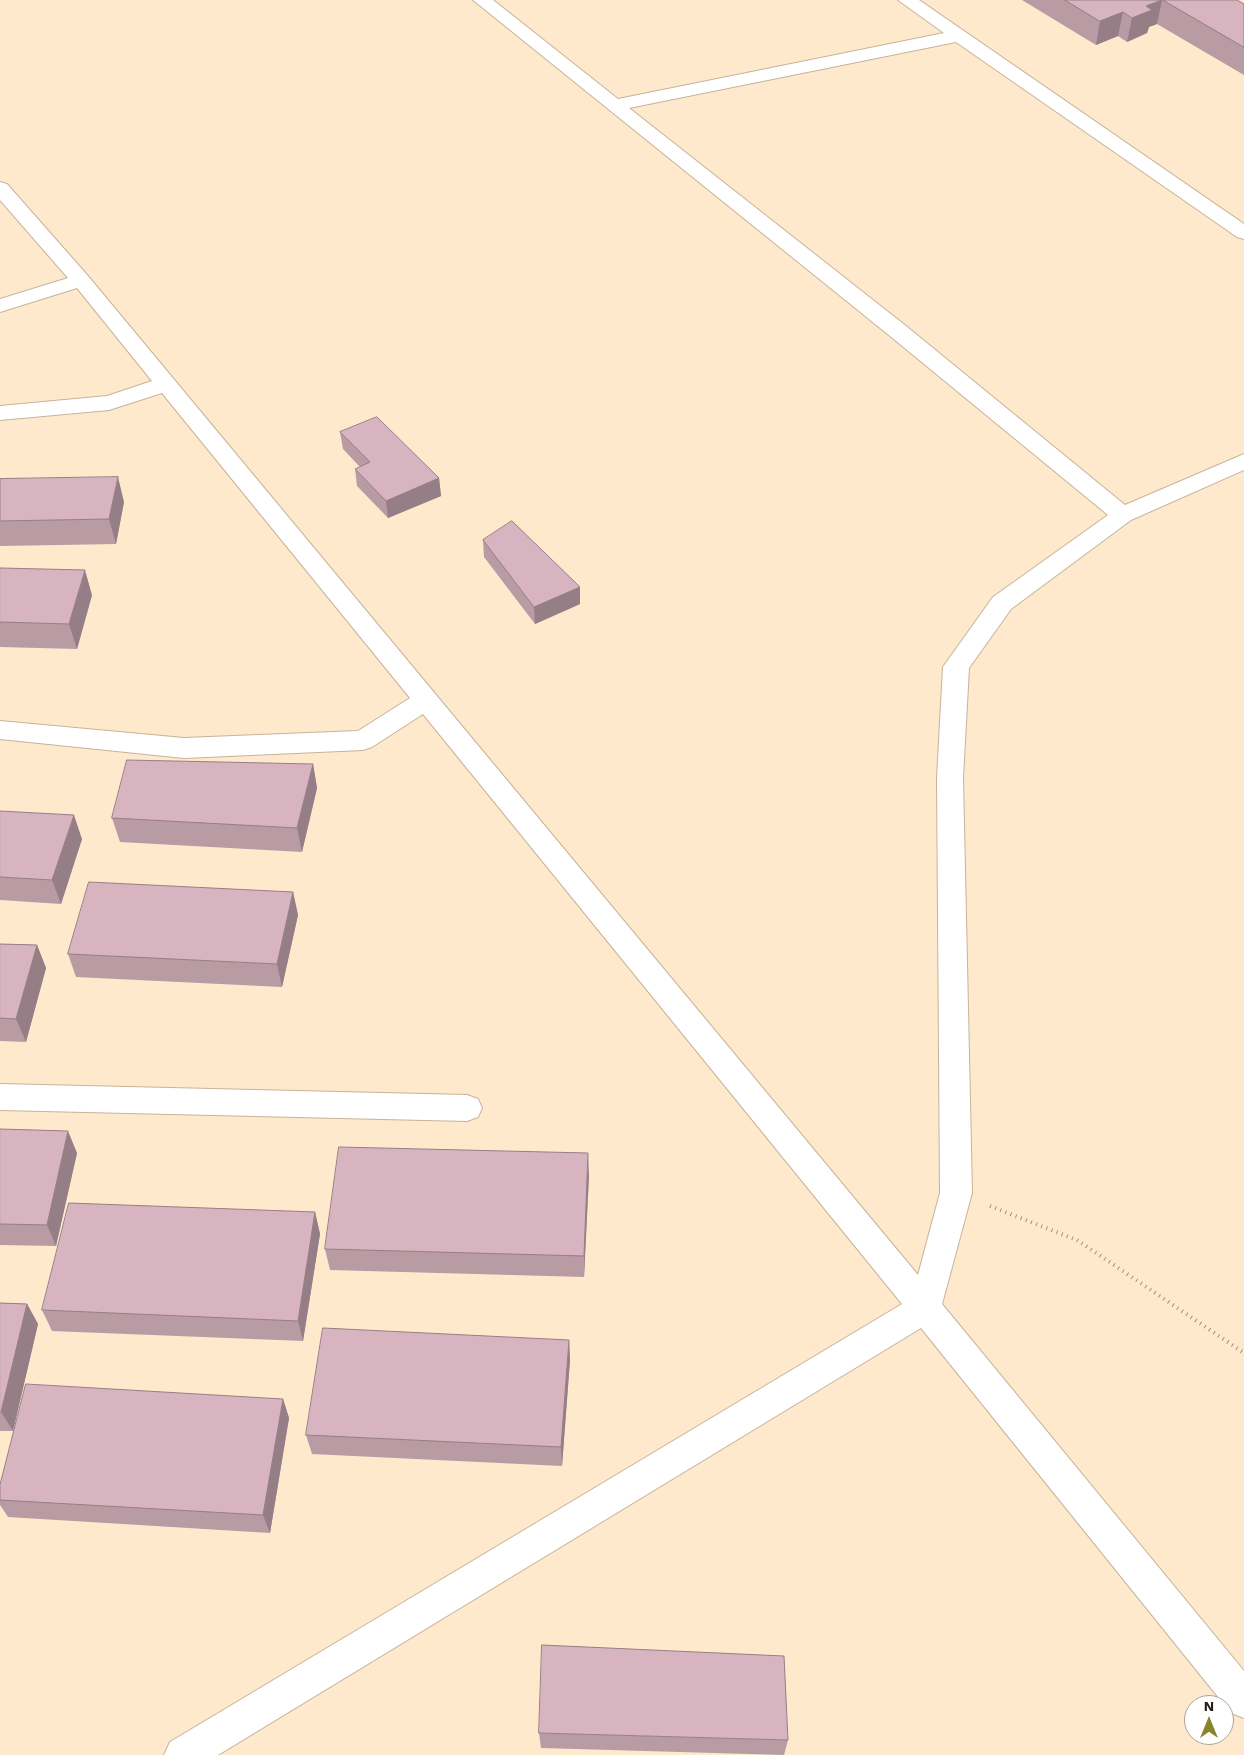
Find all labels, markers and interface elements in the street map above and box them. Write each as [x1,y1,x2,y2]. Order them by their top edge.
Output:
north arrow [1184,1695,1234,1745]
text: N [1204,1698,1214,1714]

